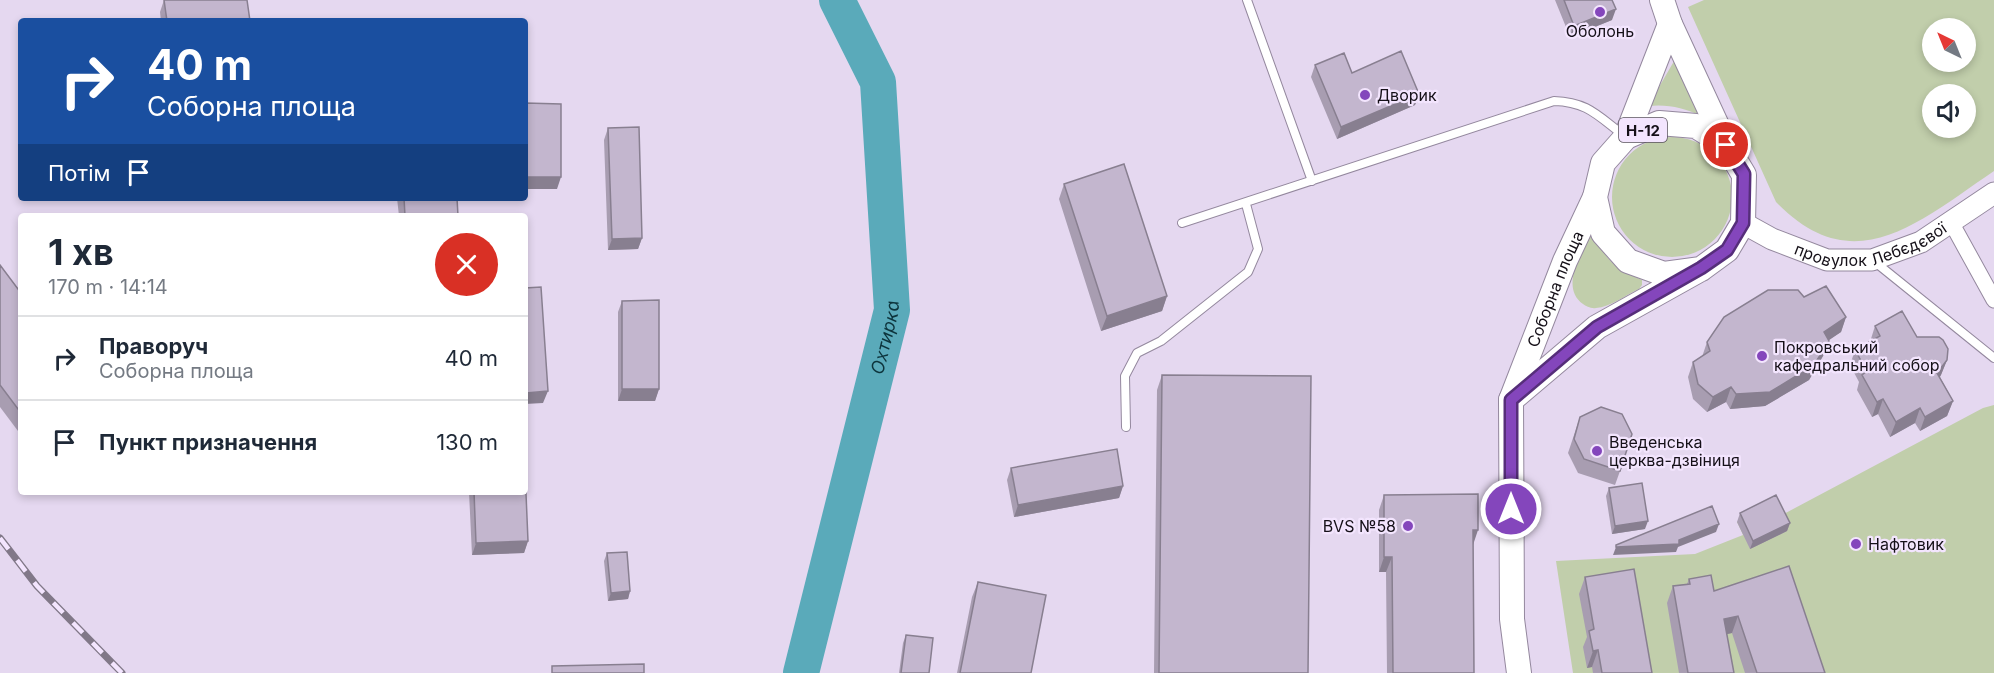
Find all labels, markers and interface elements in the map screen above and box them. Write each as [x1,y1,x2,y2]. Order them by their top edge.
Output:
marker: Оболонь [1593,5,1607,19]
north arrow [1922,18,1976,72]
map controls [1922,18,1976,138]
place label: Оболонь [1566,21,1634,41]
text: 40 m [147,39,252,90]
icon: right [48,42,126,120]
button: sound [1922,84,1976,138]
place label: Дворик [1377,85,1437,105]
marker: Дворик [1358,88,1372,102]
text: Соборна площа [147,90,356,123]
road number: Н-12 [1619,118,1667,142]
pin [1700,119,1751,170]
icon: arrive [1709,128,1742,161]
icon: arrive [122,156,155,189]
text: Потім [48,160,110,186]
street label: провулок Лебєдєвої [1792,217,1951,271]
street label: Соборна площа [1523,228,1588,350]
text: 1 хв [48,230,114,274]
button: close [435,233,498,296]
text: 170 m · 14:14 [48,275,168,299]
water label: Охтирка [866,300,903,376]
text: Праворуч [99,333,208,359]
place label: Покровський кафедральний собор [1774,337,1940,375]
icon: right [48,342,81,375]
text: 40 m [444,345,498,371]
marker: Покровський кафедральний собор [1755,349,1769,363]
text: Соборна площа [99,359,254,383]
icon: arrive [48,426,81,459]
text: Пункт призначення [99,429,317,455]
text: 130 m [436,429,498,455]
place label: Введенська церква-дзвіниця [1609,432,1740,470]
marker: Введенська церква-дзвіниця [1590,444,1604,458]
position arrow [1479,477,1543,541]
place label: BVS №58 [1323,516,1396,536]
marker: BVS №58 [1401,519,1415,533]
place label: Нафтовик [1868,534,1944,554]
marker: Нафтовик [1849,537,1863,551]

